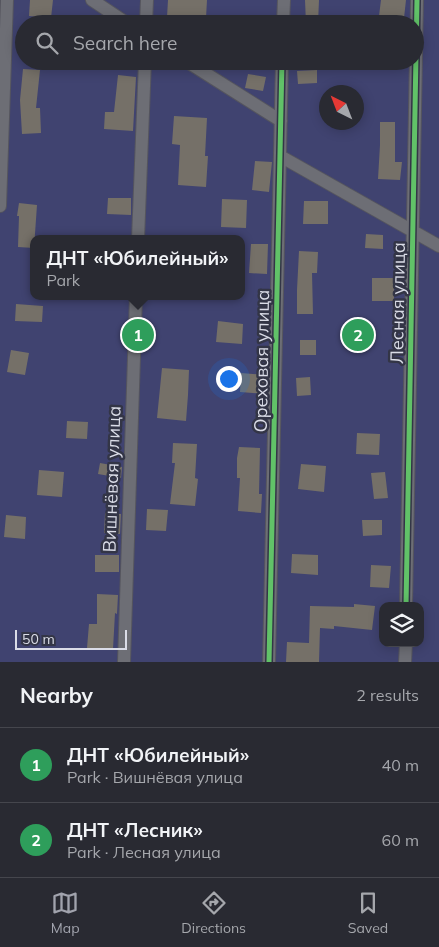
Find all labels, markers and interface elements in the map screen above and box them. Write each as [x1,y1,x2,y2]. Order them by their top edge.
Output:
search box [15,15,424,70]
icon: search [33,29,61,57]
text: Search here [73,31,177,55]
north arrow [319,85,364,130]
popup [30,235,245,300]
street label: Лесная улица [385,242,410,364]
text: ДНТ «Юбилейный» [46,246,229,270]
text: Park [46,270,80,290]
street label: Ореховая улица [249,289,274,433]
pin: 1 [122,316,154,354]
pin: 2 [342,316,374,354]
your location [216,366,242,392]
street label: Вишнёвая улица [97,405,126,553]
map controls [379,602,424,647]
button: layers [379,602,424,647]
scale bar [15,627,128,650]
text: 50 m [22,630,55,648]
text: Nearby [20,682,93,708]
text: 2 results [356,685,419,705]
text: ДНТ «Юбилейный» [67,743,249,767]
text: 1 [31,755,41,775]
text: 40 m [382,755,419,775]
text: Park · Вишнёвая улица [67,767,243,787]
text: ДНТ «Лесник» [67,818,203,842]
text: 2 [31,830,41,850]
text: 60 m [382,830,419,850]
text: Park · Лесная улица [67,842,221,862]
tab: Map [51,889,80,937]
tab: Directions [181,889,246,937]
tab: Saved [348,889,388,937]

